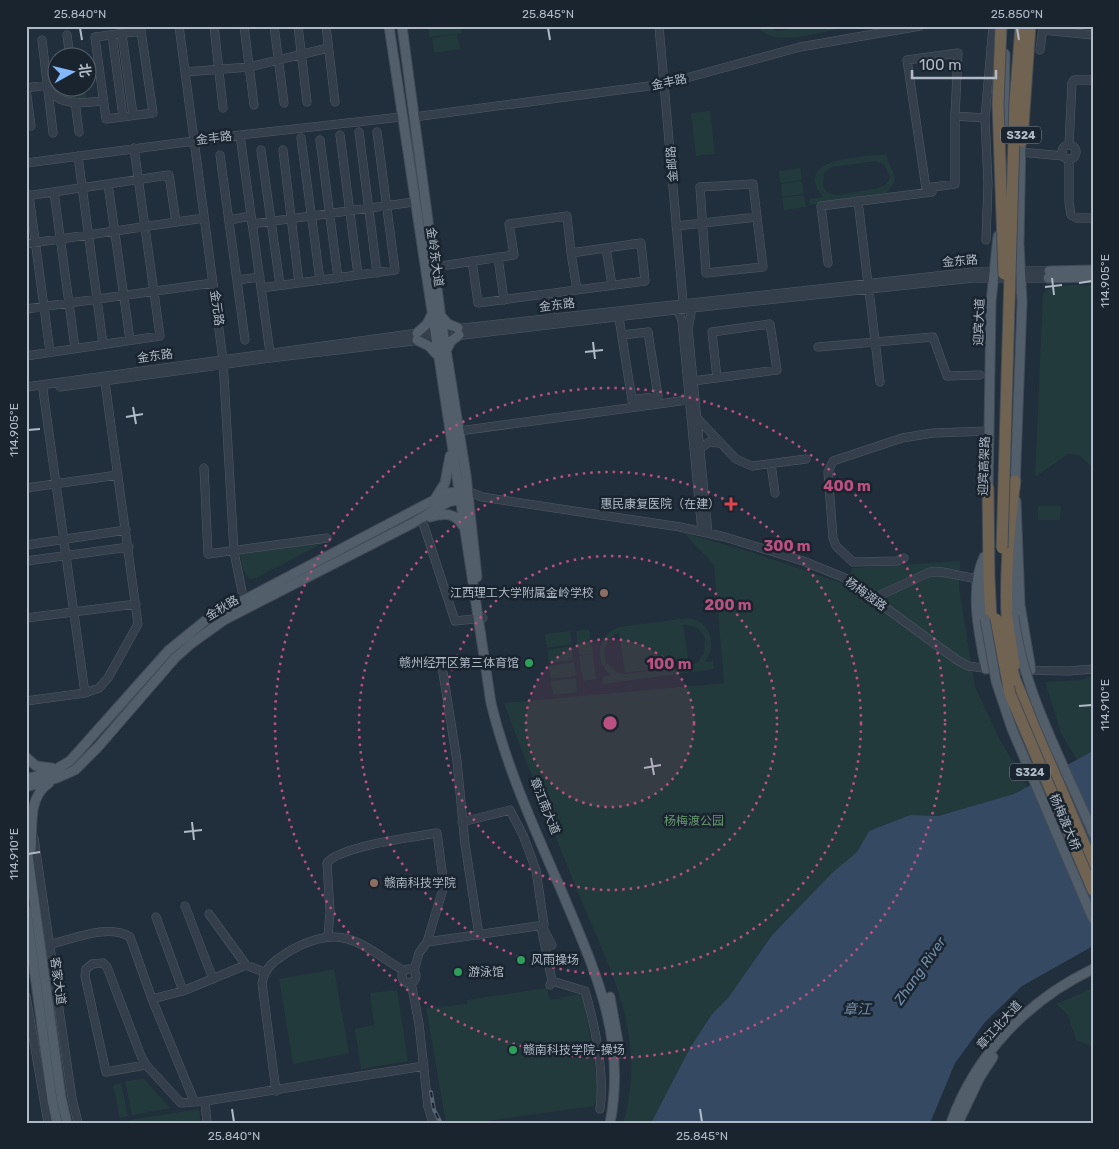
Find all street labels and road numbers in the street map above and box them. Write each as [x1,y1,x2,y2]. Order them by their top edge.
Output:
street label: 金丰路 [650,71,688,93]
road number: S324 [1001,126,1041,144]
street label: 金丰路 [195,129,233,147]
street label: 金邮路 [664,146,680,182]
street label: 金岭东大道 [424,226,446,288]
street label: 金东路 [941,252,979,270]
street label: 金元路 [208,289,226,327]
street label: 金东路 [538,296,576,314]
street label: 迎宾大道 [971,298,987,346]
street label: 金东路 [136,347,174,365]
street label: 迎宾高架路 [976,436,992,496]
street label: 杨梅渡路 [842,574,890,614]
street label: 金秋路 [203,593,241,623]
road number: S324 [1010,764,1050,780]
street label: 章江南大道 [527,776,563,836]
street label: 杨梅渡大桥 [1047,792,1083,852]
street label: 客家大道 [48,956,68,1006]
street label: 章江北大道 [974,998,1024,1052]

